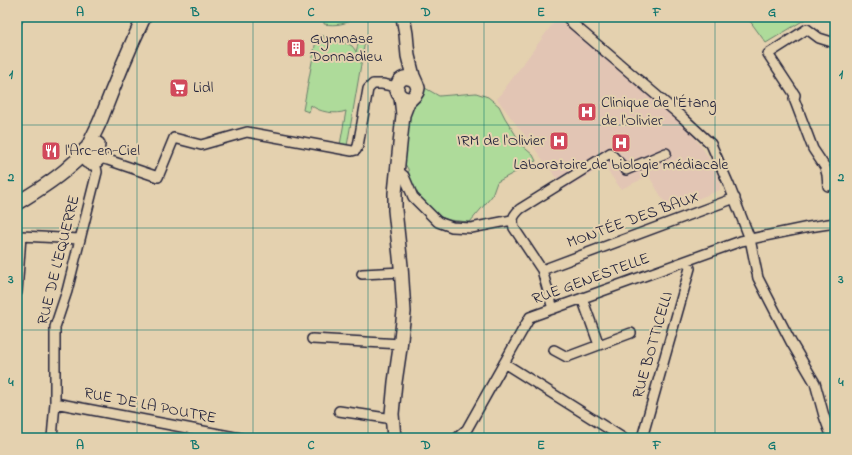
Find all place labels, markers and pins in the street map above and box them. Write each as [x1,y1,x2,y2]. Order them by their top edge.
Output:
place label: Gymnase Donnadieu [309,27,383,69]
building icon: Gymnase Donnadieu [285,37,307,59]
place label: Lidl [193,76,214,100]
supermarket icon: Lidl [168,77,190,99]
place label: Clinique de l'Étang de l'Olivier [601,91,716,133]
hospital icon: Clinique de l'Étang de l'Olivier [576,101,598,123]
place label: IRM de l'Olivier [457,129,545,153]
hospital icon: IRM de l'Olivier [548,130,570,152]
hospital icon: Laboratoire de biologie médiacale [610,132,632,154]
place label: l'Arc-en-Ciel [65,139,140,163]
restaurant icon: l'Arc-en-Ciel [40,140,62,162]
place label: Laboratoire de biologie médiacale [514,153,729,177]

